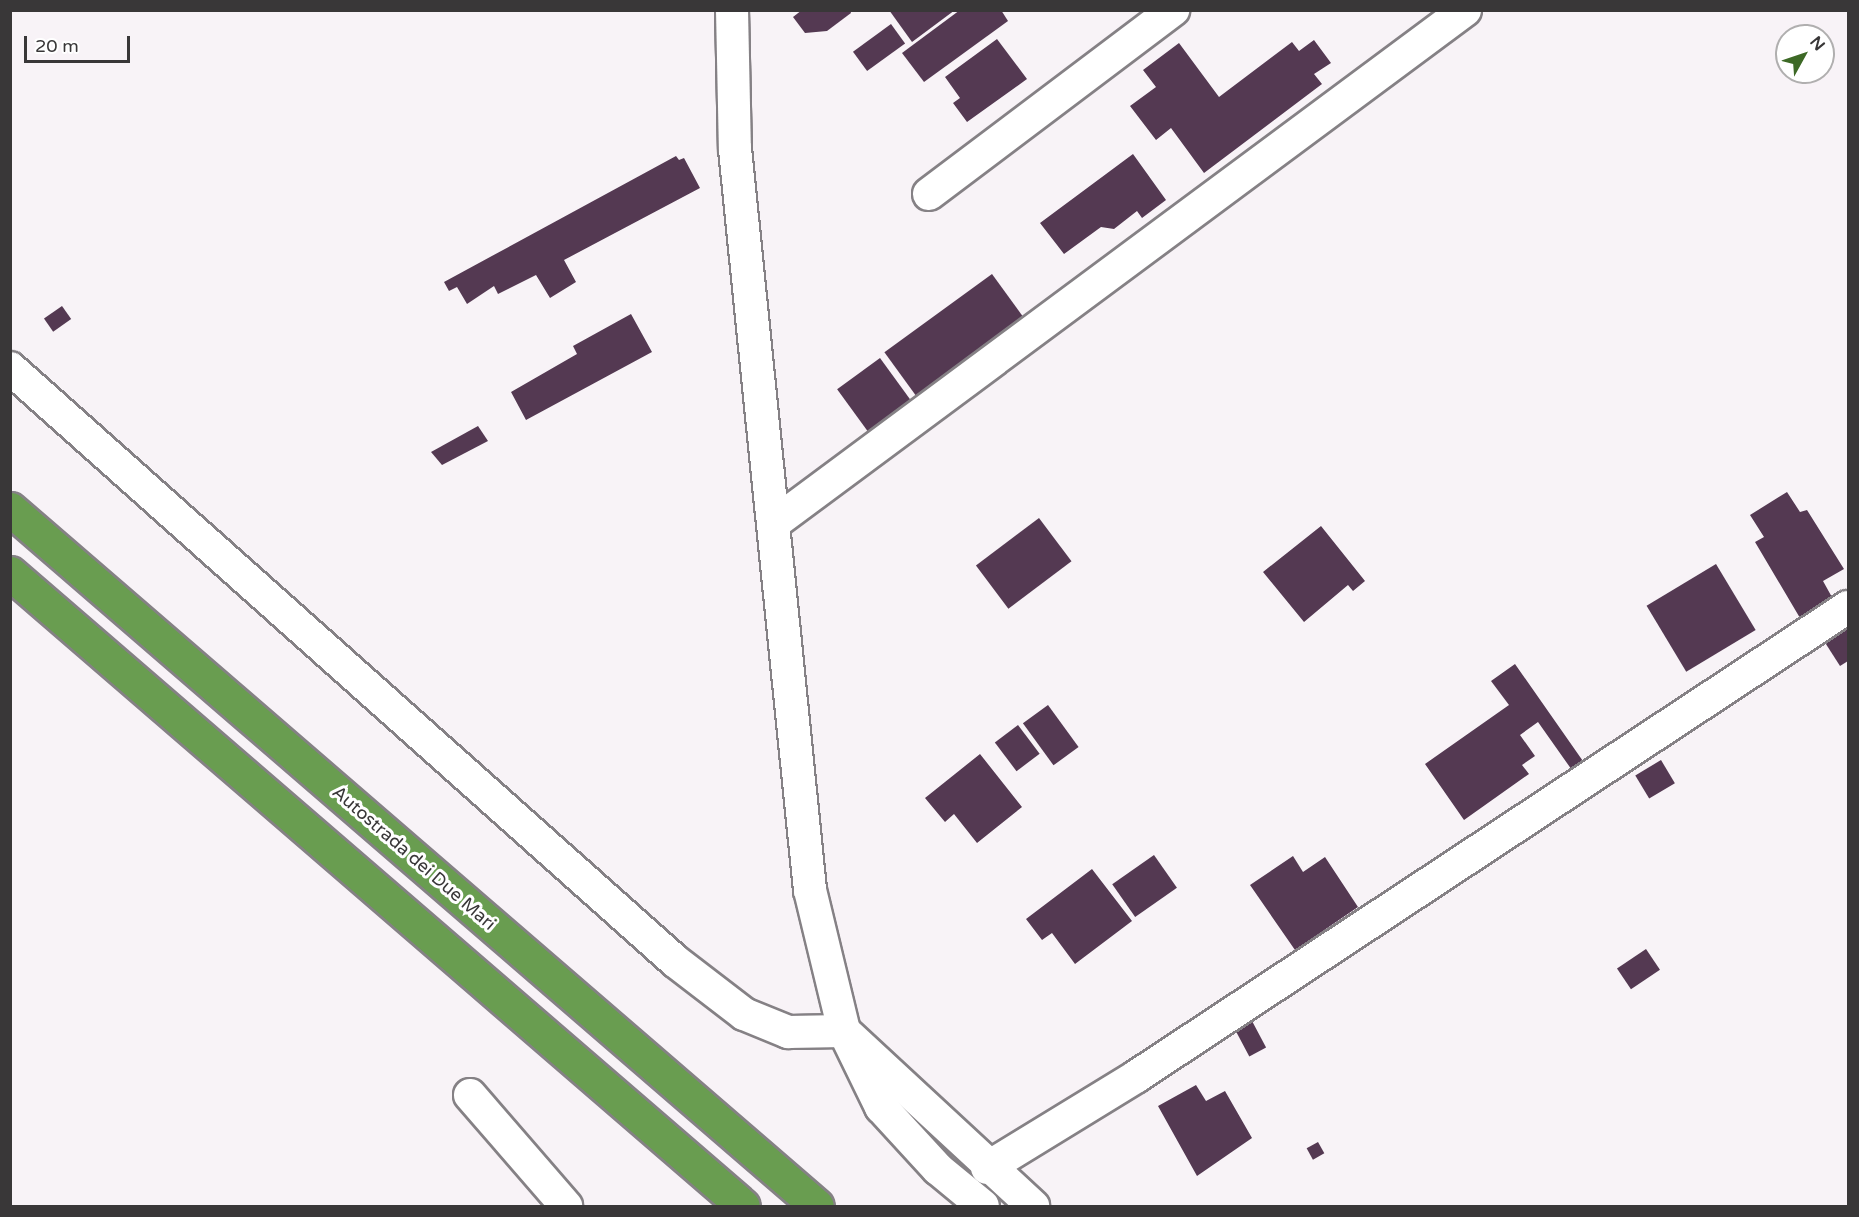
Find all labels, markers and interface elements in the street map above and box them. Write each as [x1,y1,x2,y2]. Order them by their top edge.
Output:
scale bar [27,24,134,62]
north arrow [1775,24,1835,84]
text: N [1805,32,1829,55]
text: 20 m [35,35,79,57]
street label: Autostrada dei Due Mari [328,781,500,935]

